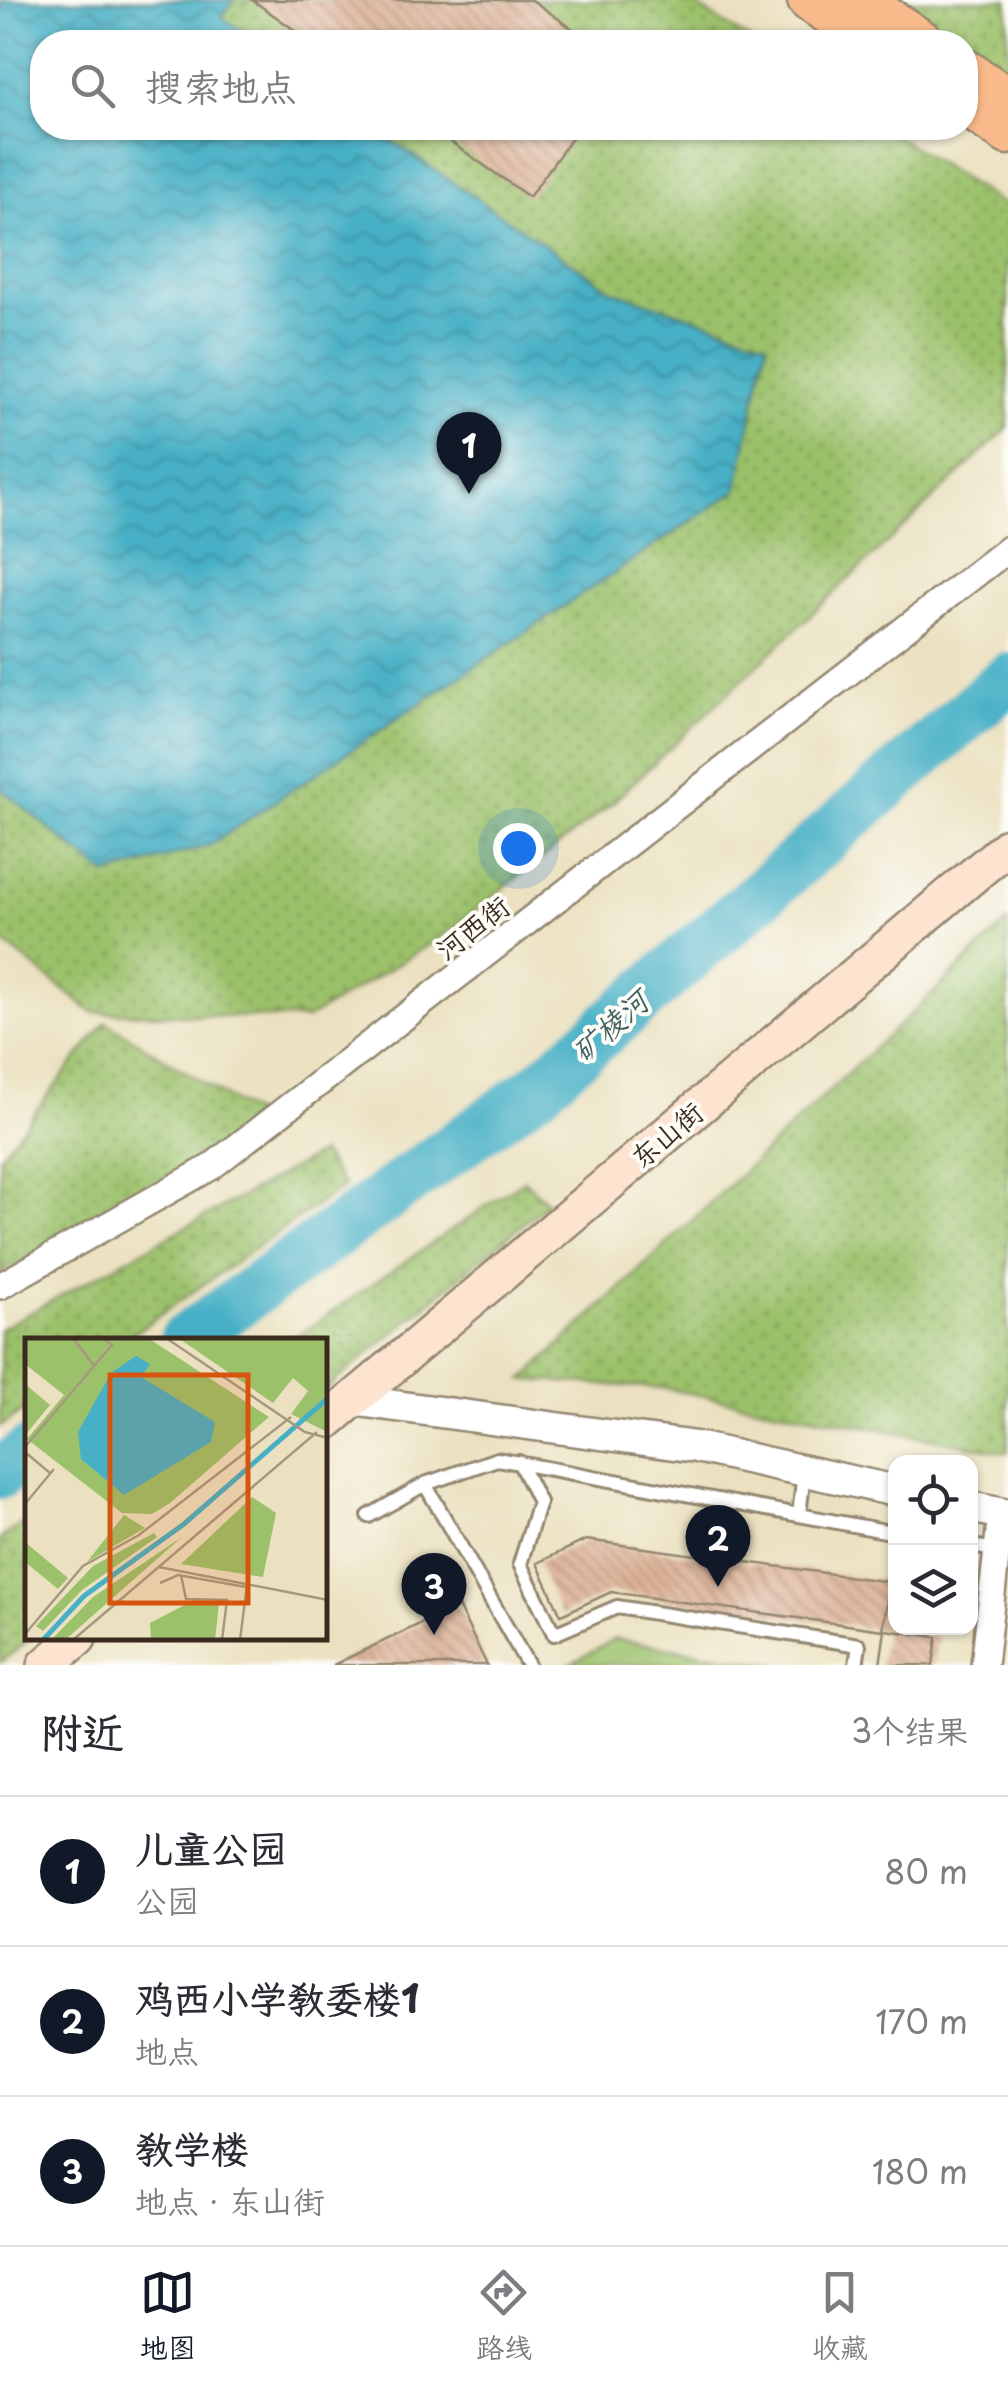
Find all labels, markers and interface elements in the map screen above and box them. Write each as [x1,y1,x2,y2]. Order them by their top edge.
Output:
search box [30,30,978,140]
text: 搜索地点 [145,57,297,114]
icon: search [65,58,120,113]
pin: 1 [436,412,502,494]
your location [493,823,544,874]
street label: 河西街 [426,884,518,970]
water label: 矿棱河 [560,975,661,1072]
street label: 东山街 [620,1091,712,1177]
inset map [25,1338,328,1640]
map controls [888,1455,978,1635]
button: locate [888,1455,978,1545]
pin: 2 [686,1504,750,1587]
button: layers [888,1545,978,1635]
pin: 3 [402,1552,466,1635]
text: 附近 [40,1699,124,1762]
text: 3个结果 [851,1706,968,1754]
text: 儿童公园 [135,1819,287,1876]
text: 1 [65,1847,80,1895]
text: 80 m [884,1847,968,1895]
text: 公园 [135,1876,199,1924]
text: 鸡西小学教委楼1 [135,1969,419,2026]
text: 2 [61,1997,84,2045]
text: 170 m [875,1997,968,2045]
text: 地点 [135,2026,199,2074]
text: 教学楼 [135,2119,249,2176]
text: 3 [62,2147,83,2195]
text: 180 m [872,2147,968,2195]
text: 地点 · 东山街 [135,2176,325,2224]
tab: 地图 [140,2265,196,2368]
tab: 路线 [476,2265,532,2368]
tab: 收藏 [812,2265,868,2368]

